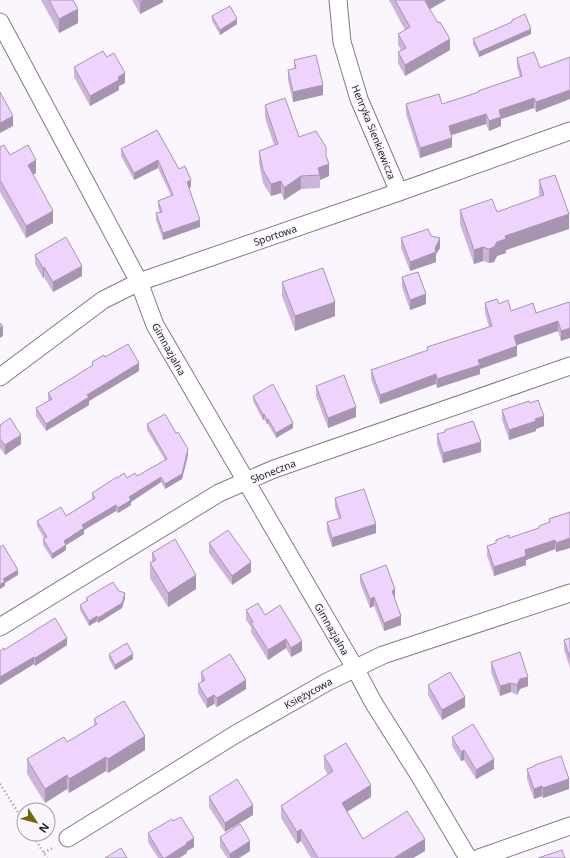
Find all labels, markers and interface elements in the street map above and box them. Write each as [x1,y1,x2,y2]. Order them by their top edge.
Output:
street label: Henryka Sienkiewicza [349,83,399,181]
street label: Sportowa [252,221,298,249]
street label: Gimnazjalna [149,320,189,378]
street label: Słoneczna [248,456,298,486]
street label: Gimnazjalna [311,600,353,658]
street label: Księżycowa [281,674,335,712]
north arrow [16,802,56,842]
text: N [36,820,53,836]

